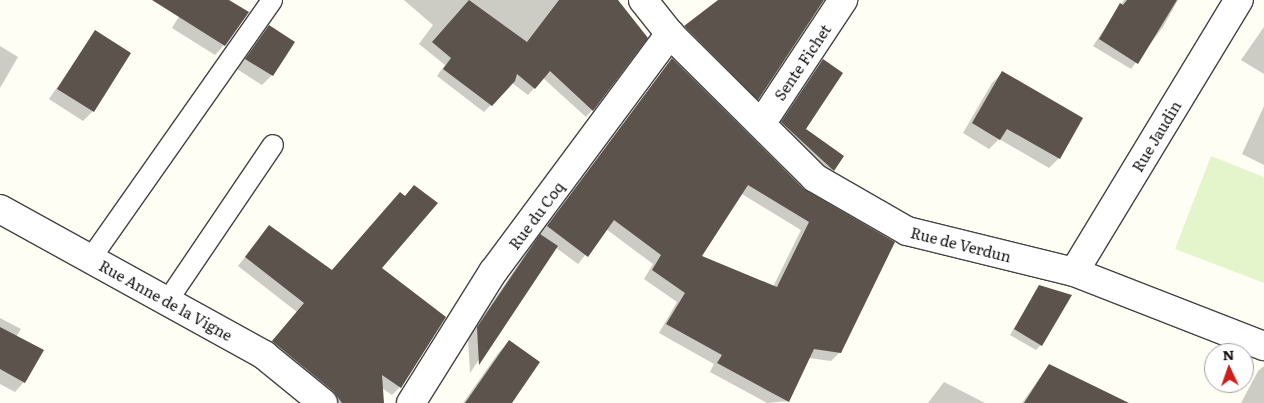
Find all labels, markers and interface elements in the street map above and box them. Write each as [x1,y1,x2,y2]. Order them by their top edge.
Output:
street label: Sente Fichet [770,21,834,103]
street label: Rue Jaudin [1128,97,1184,175]
street label: Rue du Coq [505,178,567,252]
street label: Rue de Verdun [909,223,1013,265]
street label: Rue Anne de la Vigne [96,256,236,344]
north arrow [1204,343,1254,393]
text: N [1222,344,1235,364]

